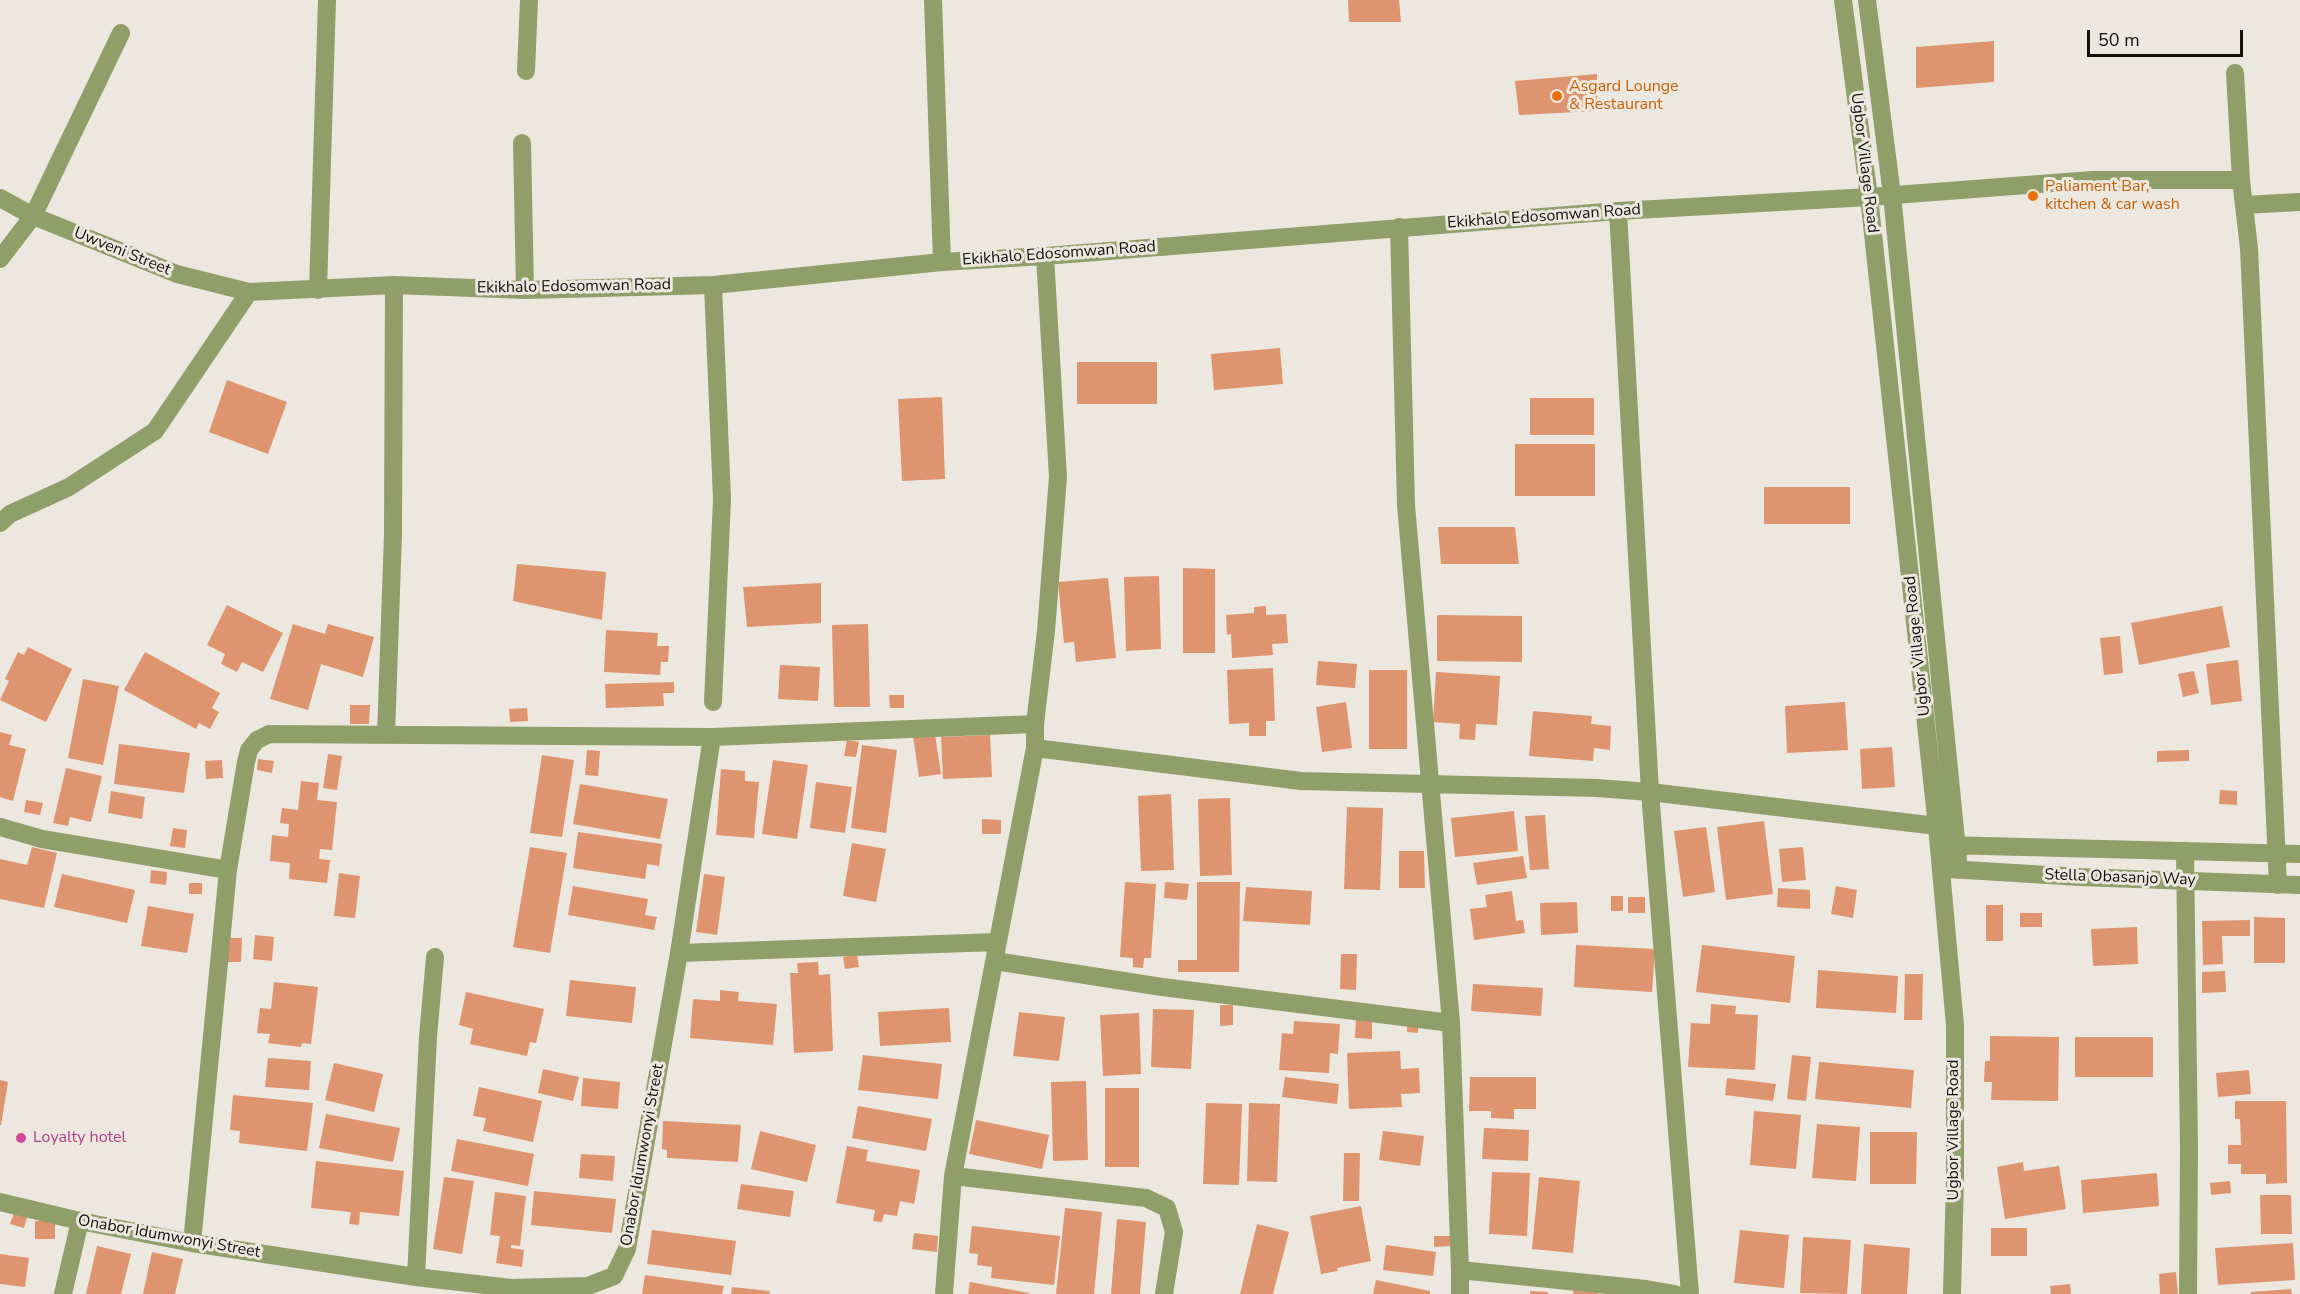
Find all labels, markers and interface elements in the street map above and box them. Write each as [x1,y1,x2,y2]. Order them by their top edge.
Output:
scale bar [2090,18,2246,56]
text: 50 m [2098,28,2140,52]
place label: Asgard Lounge & Restaurant [1569,77,1679,115]
marker: Asgard Lounge & Restaurant [1550,89,1564,103]
street label: Ugbor Village Road [1846,92,1882,234]
place label: Paliament Bar, kitchen & car wash [2045,177,2180,215]
marker: Paliament Bar, kitchen & car wash [2026,189,2040,203]
street label: Ekikhalo Edosomwan Road [1446,201,1642,233]
street label: Uwveni Street [71,224,173,280]
street label: Ekikhalo Edosomwan Road [961,238,1157,270]
street label: Ekikhalo Edosomwan Road [477,276,671,298]
street label: Ugbor Village Road [1901,575,1935,717]
street label: Stella Obasanjo Way [2044,866,2196,890]
street label: Ugbor Village Road [1944,1059,1964,1201]
street label: Onabor Idumwonyi Street [617,1062,669,1248]
place label: Loyalty hotel [33,1128,126,1148]
marker: Loyalty hotel [14,1131,28,1145]
street label: Onabor Idumwonyi Street [76,1211,262,1263]

